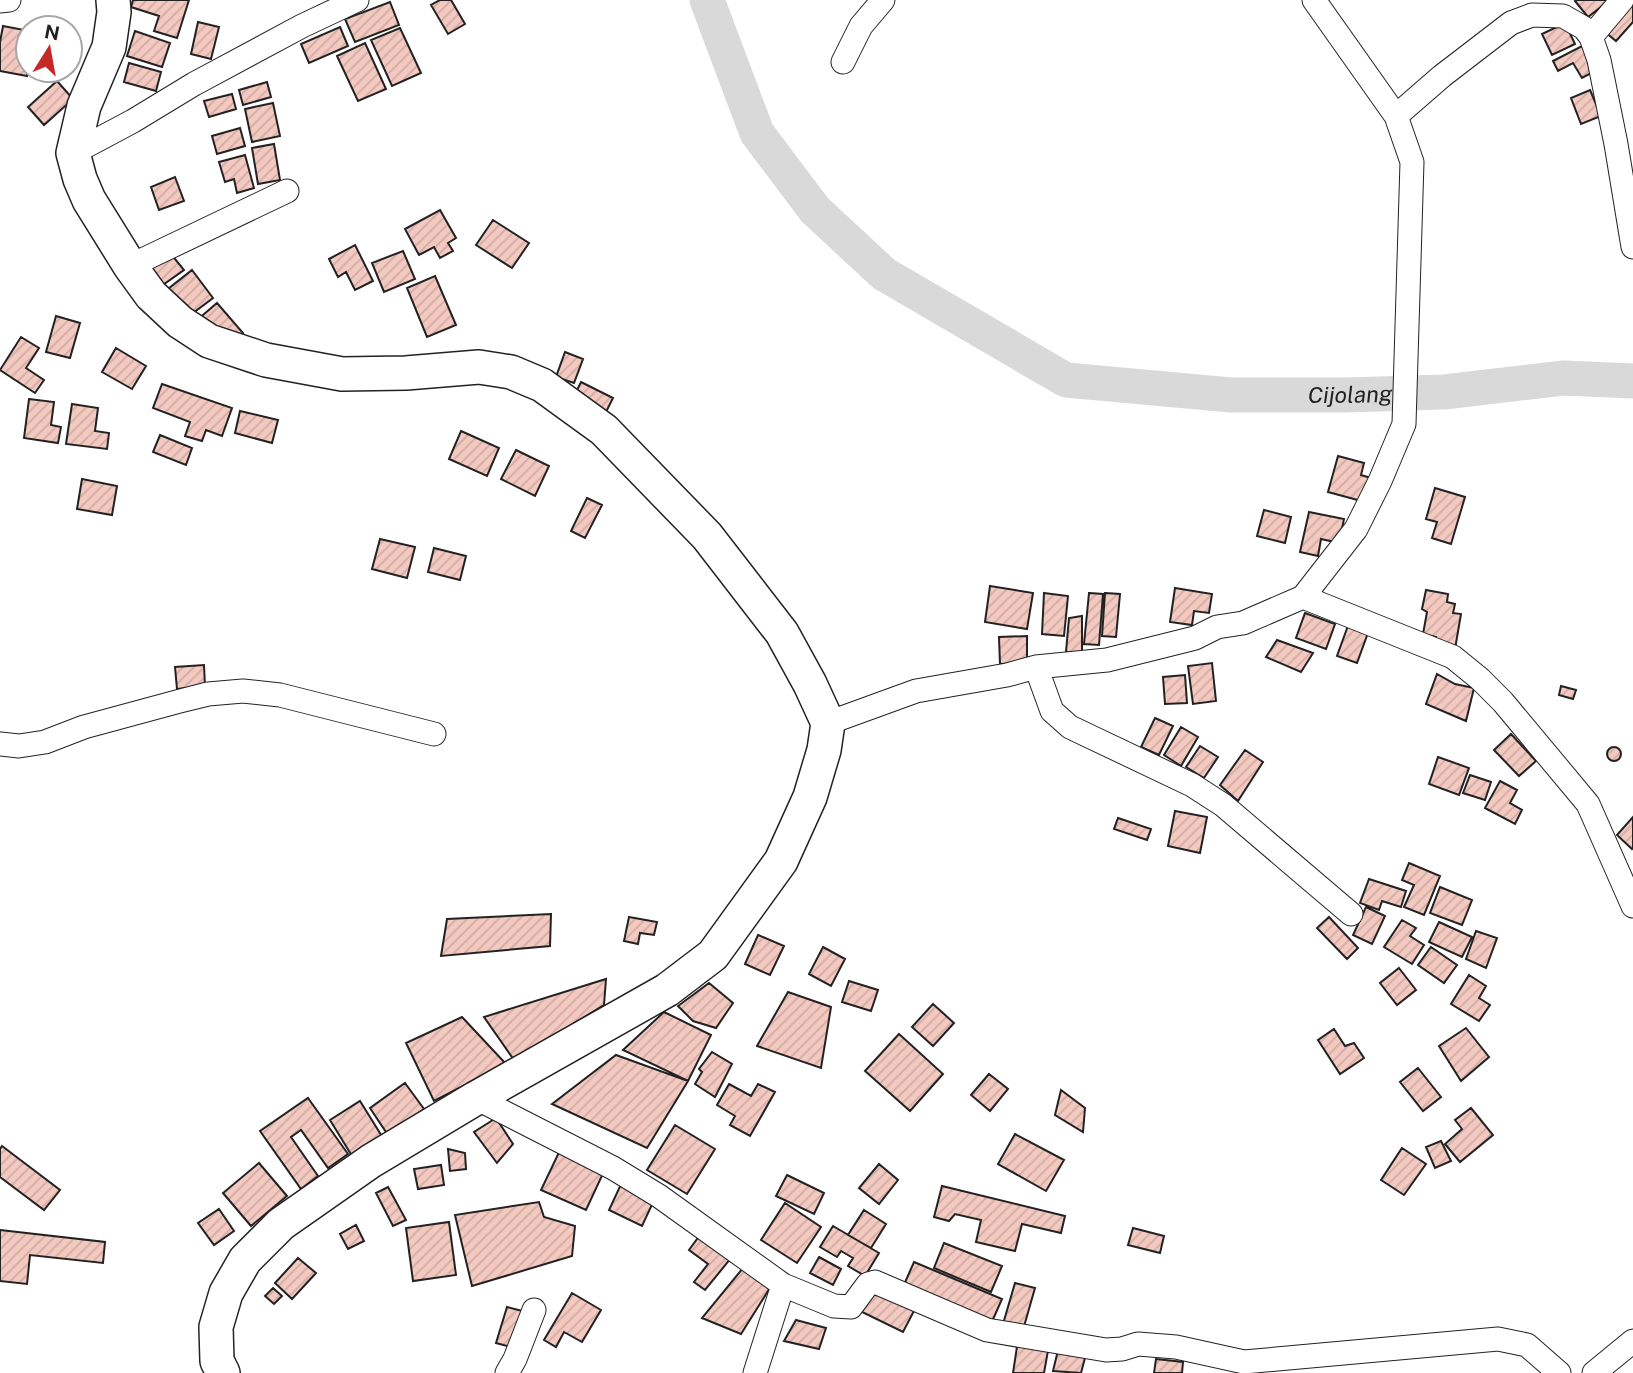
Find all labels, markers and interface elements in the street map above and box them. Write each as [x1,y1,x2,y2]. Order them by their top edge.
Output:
north arrow [14,14,84,84]
text: N [43,20,62,45]
water label: Cijolang [1308,380,1393,408]

